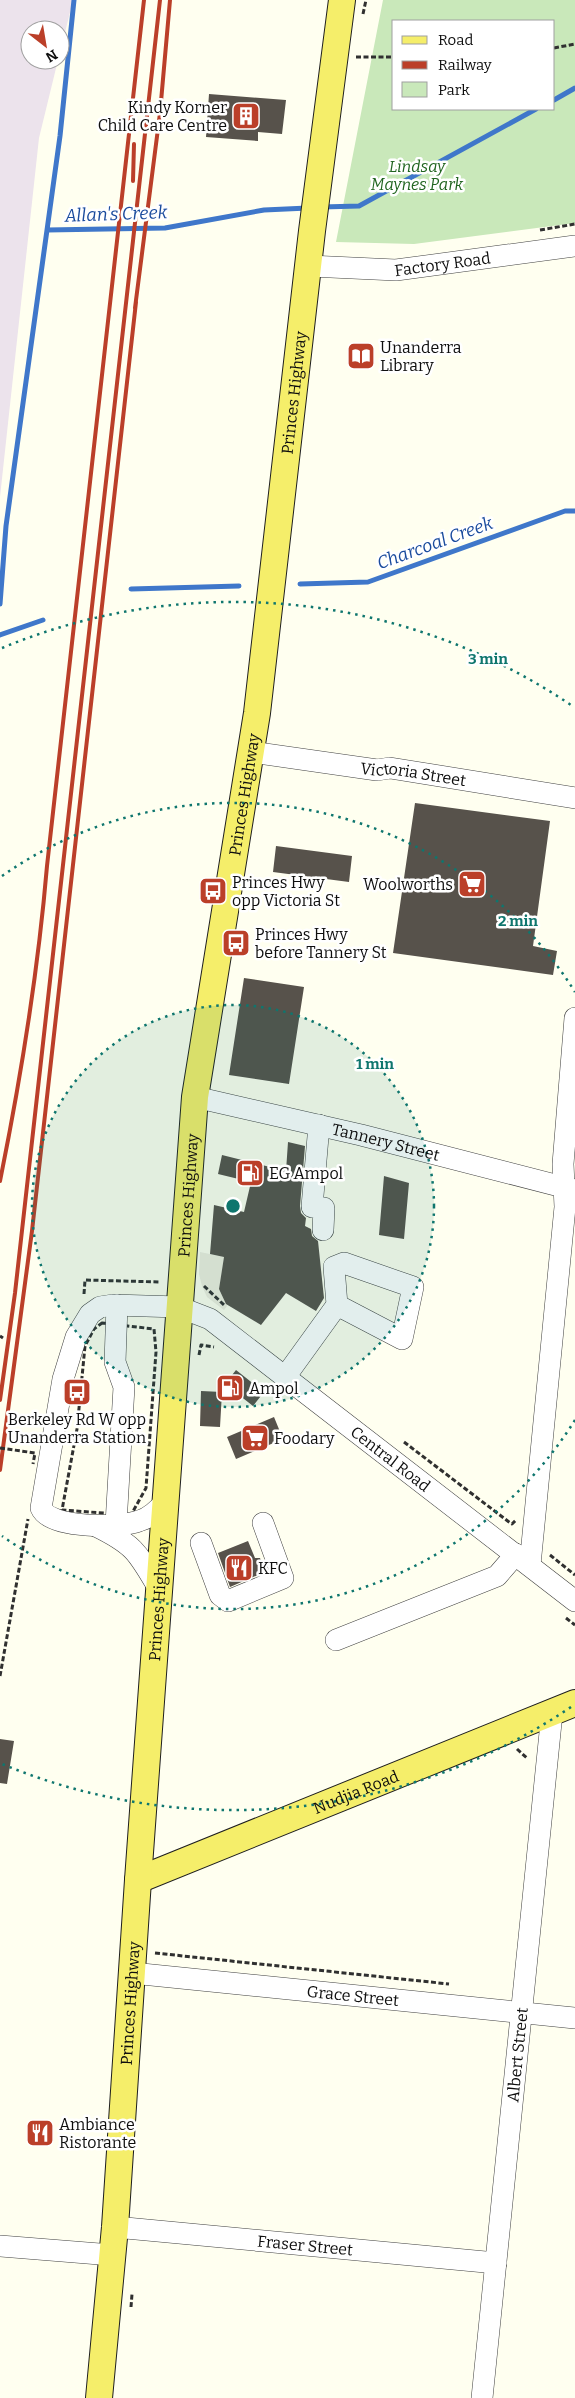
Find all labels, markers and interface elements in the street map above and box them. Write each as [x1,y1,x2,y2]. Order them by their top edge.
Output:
north arrow [20,20,70,70]
legend [392,20,555,110]
text: Road [438,31,473,49]
text: N [42,46,60,66]
text: Railway [438,56,492,74]
text: Park [438,81,470,99]
place label: Kindy Korner Child Care Centre [98,98,227,135]
building icon: Kindy Korner Child Care Centre [231,101,261,131]
park label: Lindsay Maynes Park [371,157,464,194]
water label: Allan's Creek [63,201,168,227]
street label: Factory Road [393,248,492,280]
street label: Princes Highway [277,330,310,455]
place label: Unanderra Library [380,338,462,375]
library icon: Unanderra Library [346,341,376,371]
water label: Charcoal Creek [374,512,496,574]
text: 3 min [468,650,508,668]
street label: Princes Highway [225,731,263,857]
street label: Victoria Street [359,758,468,790]
supermarket icon: Woolworths [457,869,487,899]
place label: Princes Hwy opp Victoria St [232,873,340,910]
place label: Woolworths [363,875,453,894]
bus stop icon: Princes Hwy opp Victoria St [198,876,228,906]
text: 2 min [498,912,538,930]
place label: Princes Hwy before Tannery St [255,925,387,962]
bus stop icon: Princes Hwy before Tannery St [221,928,251,958]
text: 1 min [356,1055,394,1073]
street label: Tannery Street [330,1119,442,1164]
street label: Princes Highway [174,1132,202,1258]
fuel station icon: EG Ampol [235,1158,265,1188]
place label: EG Ampol [269,1164,344,1183]
centre of rings [224,1197,242,1215]
fuel station icon: Ampol [215,1373,245,1403]
bus stop icon: Berkeley Rd W opp Unanderra Station [62,1377,92,1407]
place label: Ampol [249,1379,299,1398]
place label: Berkeley Rd W opp Unanderra Station [8,1410,146,1447]
street label: Central Road [347,1422,435,1496]
supermarket icon: Foodary [240,1423,270,1453]
place label: Foodary [274,1429,335,1448]
street label: Princes Highway [144,1536,172,1662]
restaurant icon: KFC [224,1553,254,1583]
place label: KFC [258,1559,288,1578]
street label: Nudjia Road [310,1766,402,1818]
street label: Princes Highway [116,1940,143,2066]
street label: Grace Street [306,1981,400,2010]
street label: Albert Street [503,2006,531,2103]
place label: Ambiance Ristorante [59,2115,136,2152]
restaurant icon: Ambiance Ristorante [25,2118,55,2148]
street label: Fraser Street [256,2231,354,2259]

